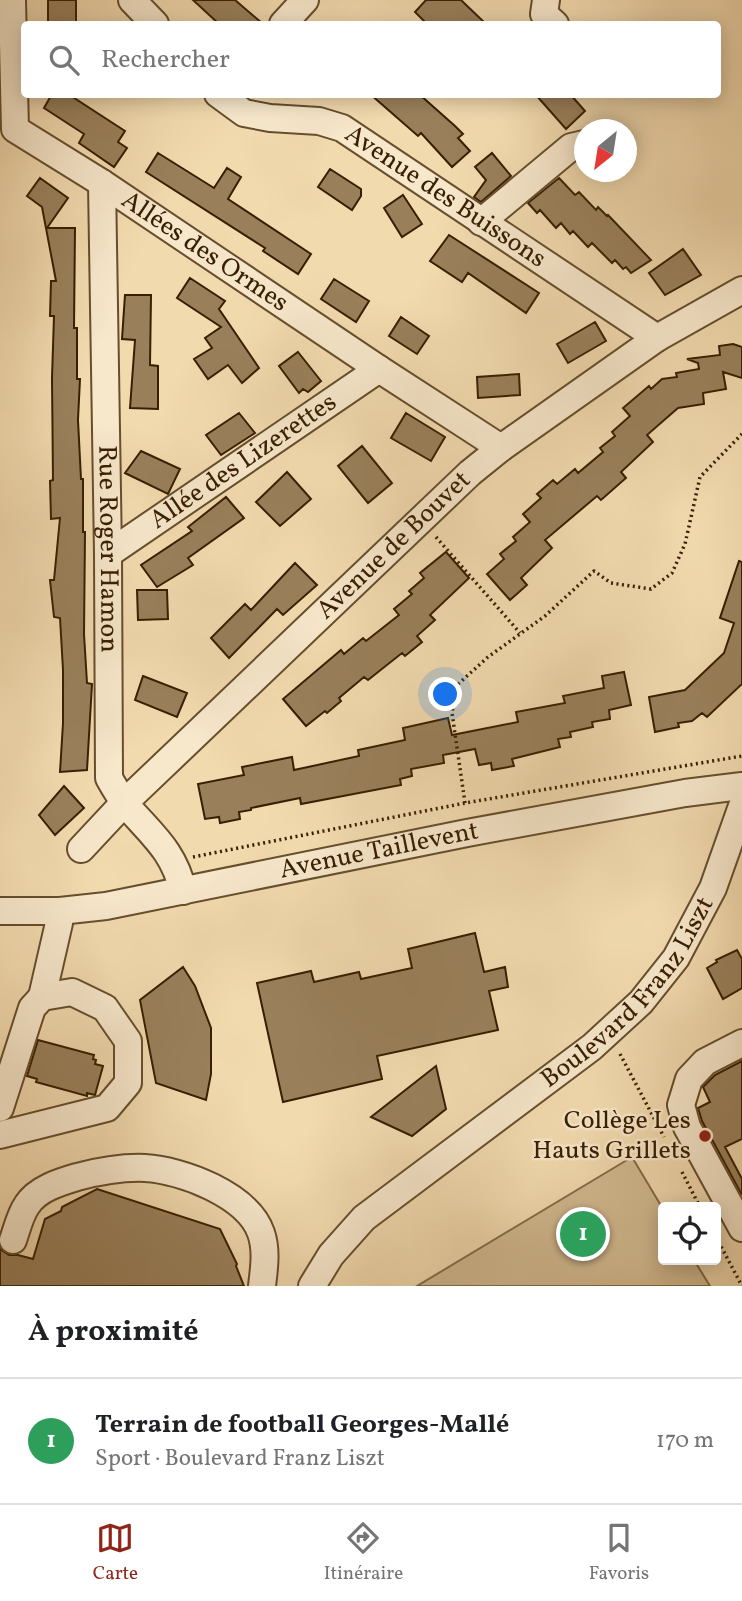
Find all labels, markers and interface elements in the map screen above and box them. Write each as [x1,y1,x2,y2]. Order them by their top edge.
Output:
search box [21,21,721,98]
icon: search [45,41,83,79]
text: Rechercher [101,42,230,78]
street label: Avenue des Buissons [338,117,553,277]
north arrow [574,119,637,182]
street label: Allées des Ormes [114,183,295,321]
street label: Allée des Lizerettes [143,385,344,538]
street label: Rue Roger Hamon [88,445,126,653]
street label: Avenue de Bouvet [309,463,479,628]
your location [428,677,462,711]
street label: Avenue Taillevent [277,813,482,888]
street label: Boulevard Franz Liszt [534,890,723,1097]
place label: Collège Les Hauts Grillets [533,1103,691,1169]
marker: Collège Les Hauts Grillets [697,1128,713,1144]
map controls [658,1202,721,1265]
button: locate [658,1202,721,1265]
pin: 1 [560,1208,606,1260]
text: À proximité [28,1311,199,1353]
text: Terrain de football Georges-Mallé [95,1407,509,1443]
text: 1 [46,1425,56,1457]
text: 170 m [656,1425,714,1457]
text: Sport · Boulevard Franz Liszt [95,1443,385,1475]
tab: Carte [93,1519,138,1587]
tab: Itinéraire [324,1519,403,1587]
tab: Favoris [589,1519,649,1587]

